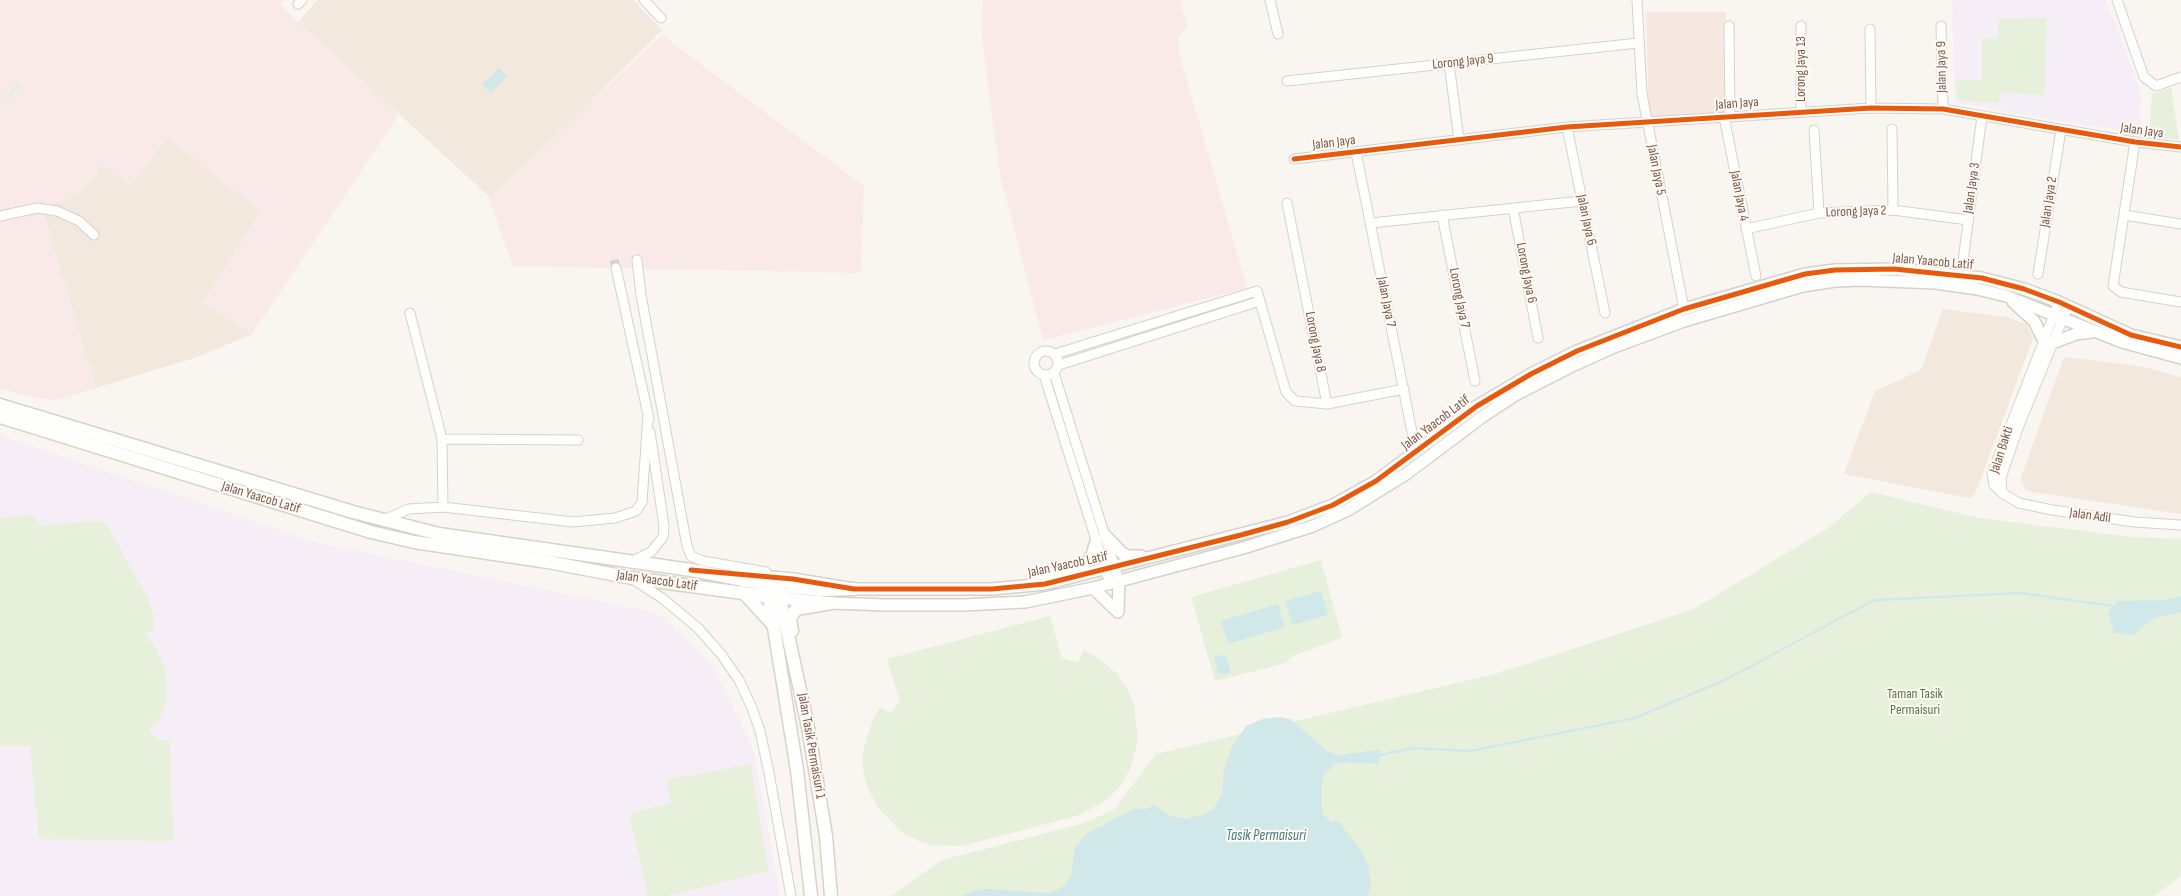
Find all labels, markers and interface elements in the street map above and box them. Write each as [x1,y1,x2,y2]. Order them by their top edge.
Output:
street label: Lorong Jaya 13 [1793,36,1809,102]
street label: Jalan Jaya 9 [1933,41,1951,93]
street label: Lorong Jaya 9 [1432,50,1494,74]
street label: Jalan Jaya [1715,94,1759,114]
street label: Jalan Jaya [2119,120,2165,142]
street label: Jalan Jaya [1312,132,1356,154]
street label: Jalan Jaya 5 [1643,143,1669,197]
street label: Jalan Jaya 3 [1960,161,1984,215]
street label: Jalan Jaya 4 [1726,169,1752,223]
street label: Jalan Jaya 2 [2037,175,2061,229]
street label: Jalan Jaya 6 [1572,193,1600,247]
street label: Lorong Jaya 2 [1825,203,1887,221]
street label: Lorong Jaya 6 [1512,241,1540,305]
street label: Jalan Yaacob Latif [1892,250,1974,274]
street label: Lorong Jaya 7 [1445,267,1473,329]
street label: Jalan Jaya 7 [1373,275,1399,329]
street label: Lorong Jaya 8 [1301,310,1329,374]
street label: Jalan Yaacob Latif [1398,392,1474,454]
street label: Jalan Bakti [1987,424,2017,476]
street label: Jalan Yaacob Latif [220,478,302,518]
street label: Jalan Adil [2068,505,2112,527]
street label: Jalan Yaacob Latif [1026,548,1110,582]
street label: Jalan Yaacob Latif [616,567,698,595]
park label: Taman Tasik Permaisuri [1887,686,1943,719]
street label: Jalan Tasik Permaisuri 1 [793,692,829,800]
water label: Tasik Permaisuri [1226,827,1306,845]

